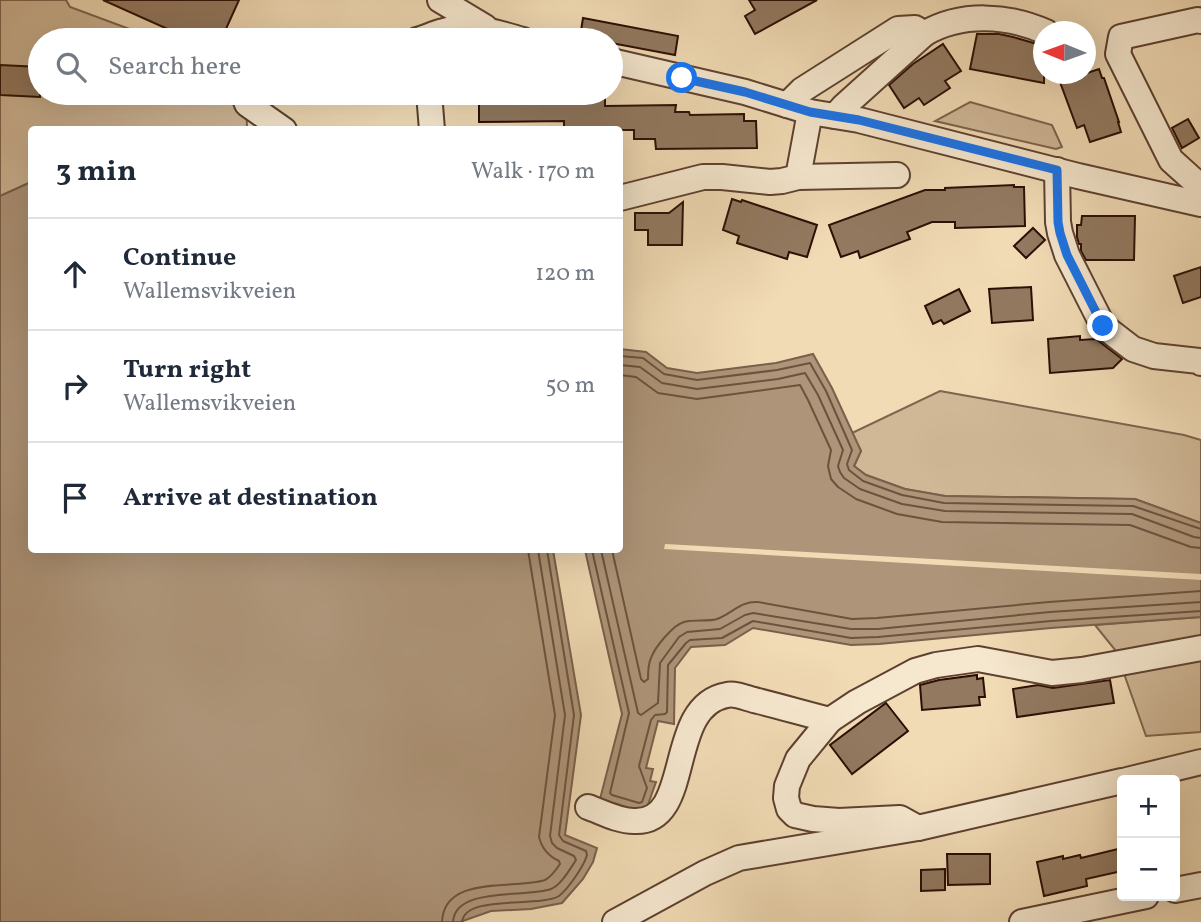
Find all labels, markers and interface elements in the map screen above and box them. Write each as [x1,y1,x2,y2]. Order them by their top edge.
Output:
north arrow [1033,21,1096,84]
search box [28,28,623,105]
icon: search [52,48,90,86]
text: Search here [108,49,241,85]
route start [666,62,697,93]
text: 3 min [56,151,137,193]
text: Walk · 170 m [471,156,595,188]
text: Continue [123,240,236,276]
icon: ahead [56,255,94,293]
text: 120 m [535,258,595,290]
text: Wallemsvikveien [123,276,296,308]
route end [1087,310,1118,341]
text: Turn right [123,352,251,388]
icon: right [56,367,94,405]
text: 50 m [546,370,595,402]
text: Wallemsvikveien [123,388,296,420]
icon: arrive [56,479,94,517]
text: Arrive at destination [123,480,378,516]
map controls [1117,775,1180,901]
button: + [1117,775,1180,838]
button: − [1117,838,1180,901]

